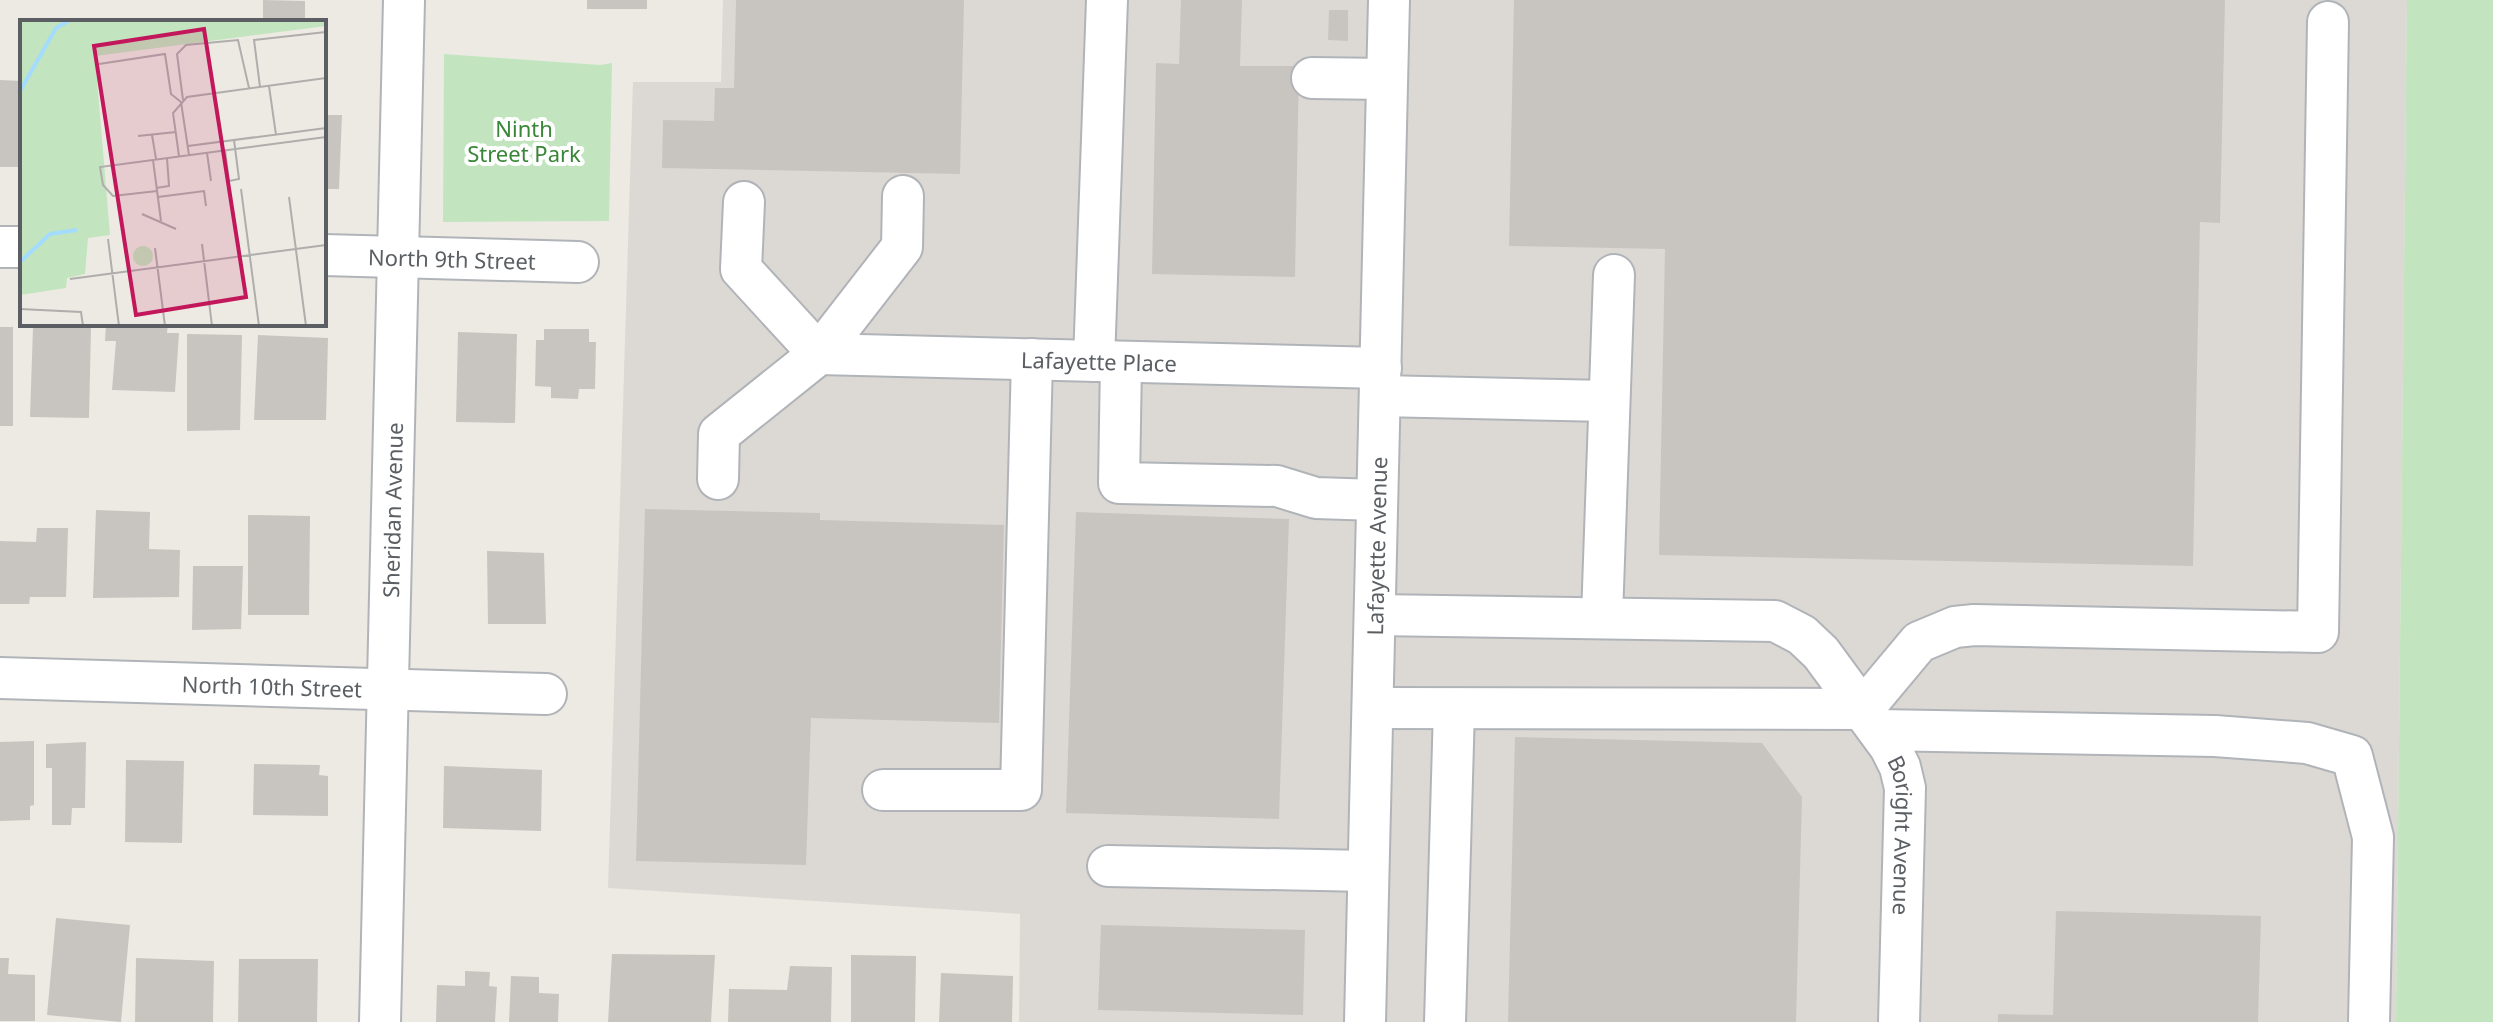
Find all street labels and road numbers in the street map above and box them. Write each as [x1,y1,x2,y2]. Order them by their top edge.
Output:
street label: North 9th Street [368,241,536,276]
street label: Lafayette Place [1021,344,1177,378]
street label: Sheridan Avenue [375,422,409,598]
street label: Lafayette Avenue [1359,456,1393,636]
street label: North 10th Street [181,668,363,704]
street label: Boright Avenue [1881,750,1920,915]

